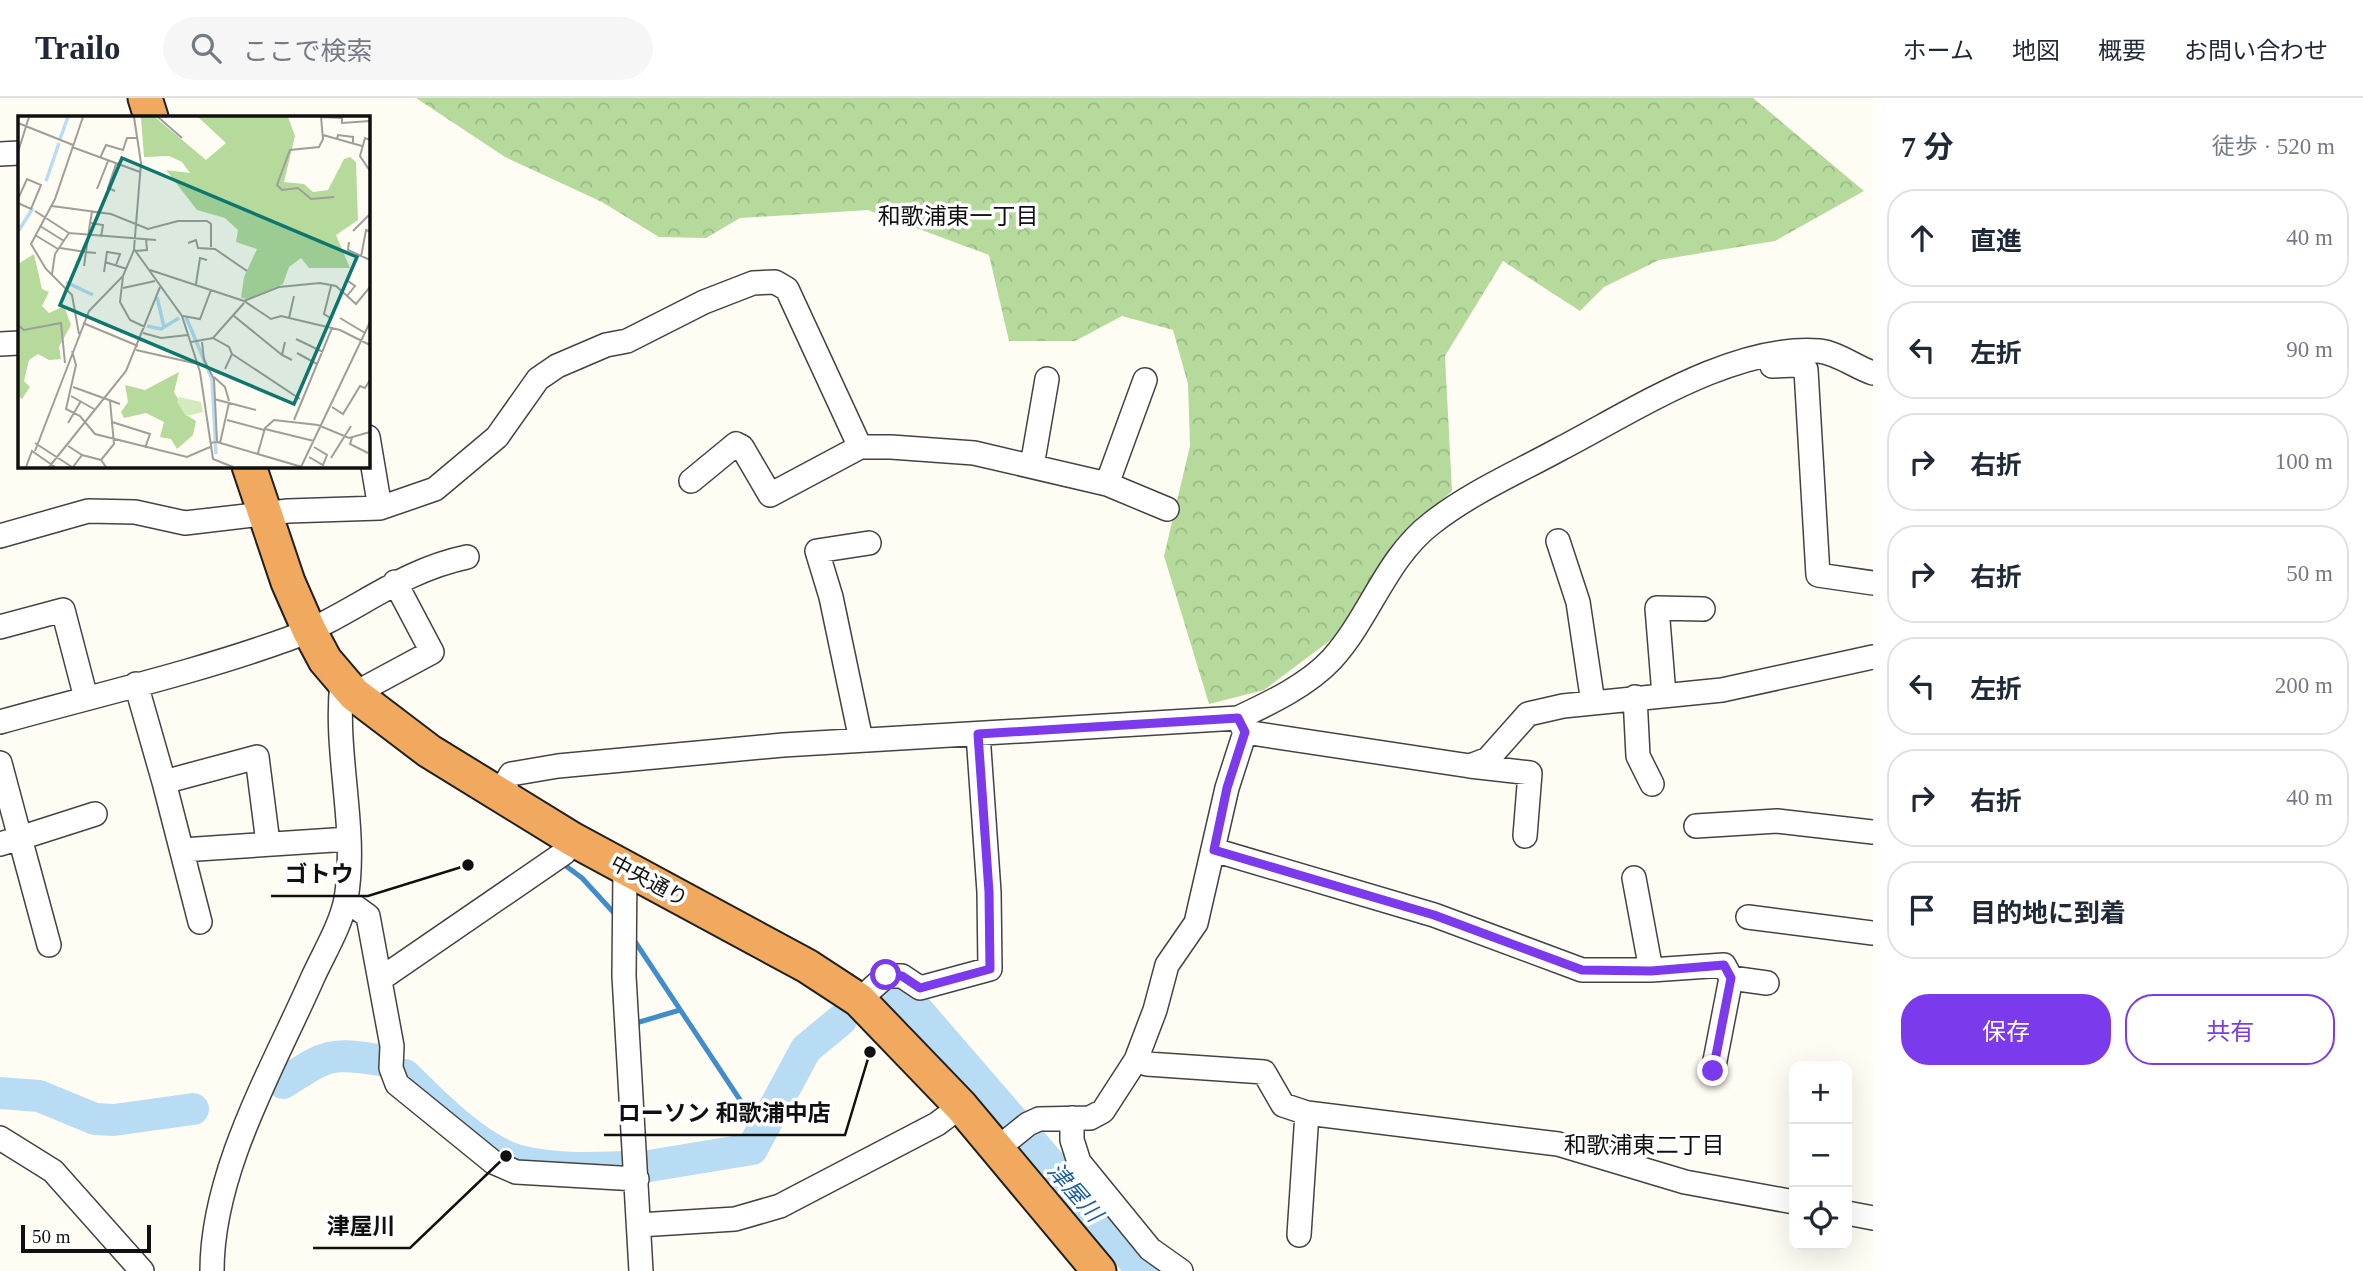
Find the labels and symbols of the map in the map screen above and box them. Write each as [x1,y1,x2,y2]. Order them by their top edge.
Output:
inset map [18,116,369,467]
district label: 和歌浦東一丁目 [878,204,1039,229]
street label: 中央通り [606,851,692,911]
callout: ゴトウ [271,852,368,896]
text: ゴトウ [285,862,354,887]
route start [870,959,901,990]
route end [1697,1055,1728,1086]
callout: ローソン 和歌浦中店 [604,1091,845,1135]
text: ローソン 和歌浦中店 [618,1101,830,1126]
district label: 和歌浦東二丁目 [1564,1133,1725,1158]
water label: 津屋川 [1043,1158,1109,1229]
callout: 津屋川 [313,1204,410,1248]
text: 津屋川 [327,1214,396,1239]
scale bar [21,1222,150,1254]

